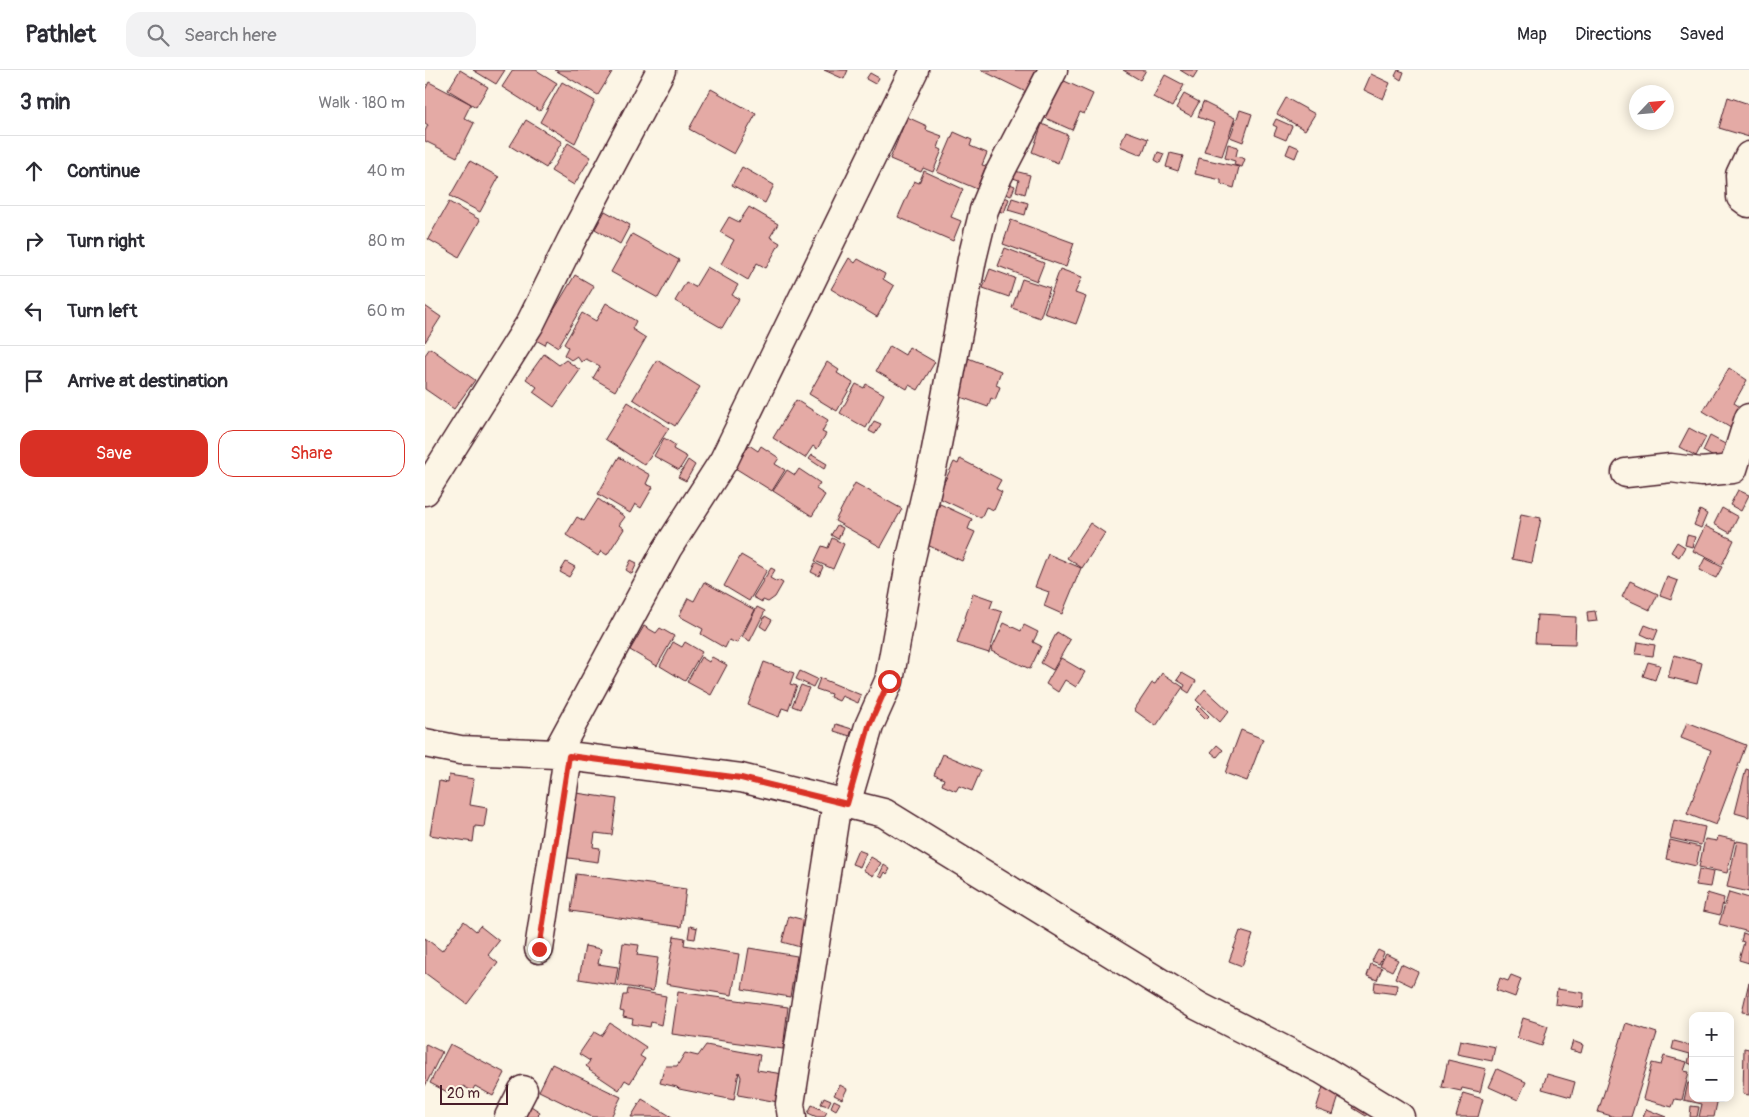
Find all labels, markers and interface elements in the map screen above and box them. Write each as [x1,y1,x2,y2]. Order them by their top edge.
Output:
search box [126,12,476,57]
text: Pathlet [25,20,96,49]
icon: search [144,21,172,49]
text: Search here [184,23,277,47]
text: Map [1517,23,1547,46]
text: Directions [1575,23,1651,46]
text: Saved [1679,23,1724,46]
north arrow [1629,85,1674,130]
text: 3 min [20,89,70,116]
text: Walk · 180 m [318,93,405,113]
icon: ahead [20,157,48,185]
text: Continue [67,159,140,183]
text: 40 m [367,161,405,181]
icon: right [20,227,48,255]
text: Turn right [67,229,145,253]
text: 80 m [368,231,405,251]
icon: left [20,297,48,325]
text: Turn left [67,299,137,323]
text: 60 m [367,301,405,321]
icon: arrive [20,367,48,395]
text: Arrive at destination [67,369,228,393]
button: Save [20,430,208,477]
button: Share [218,430,405,477]
route start [878,670,901,693]
route end [528,938,551,961]
map controls [1689,1012,1734,1102]
button: + [1689,1012,1734,1057]
button: − [1689,1057,1734,1102]
scale bar [440,1082,507,1105]
text: 20 m [447,1085,480,1102]

